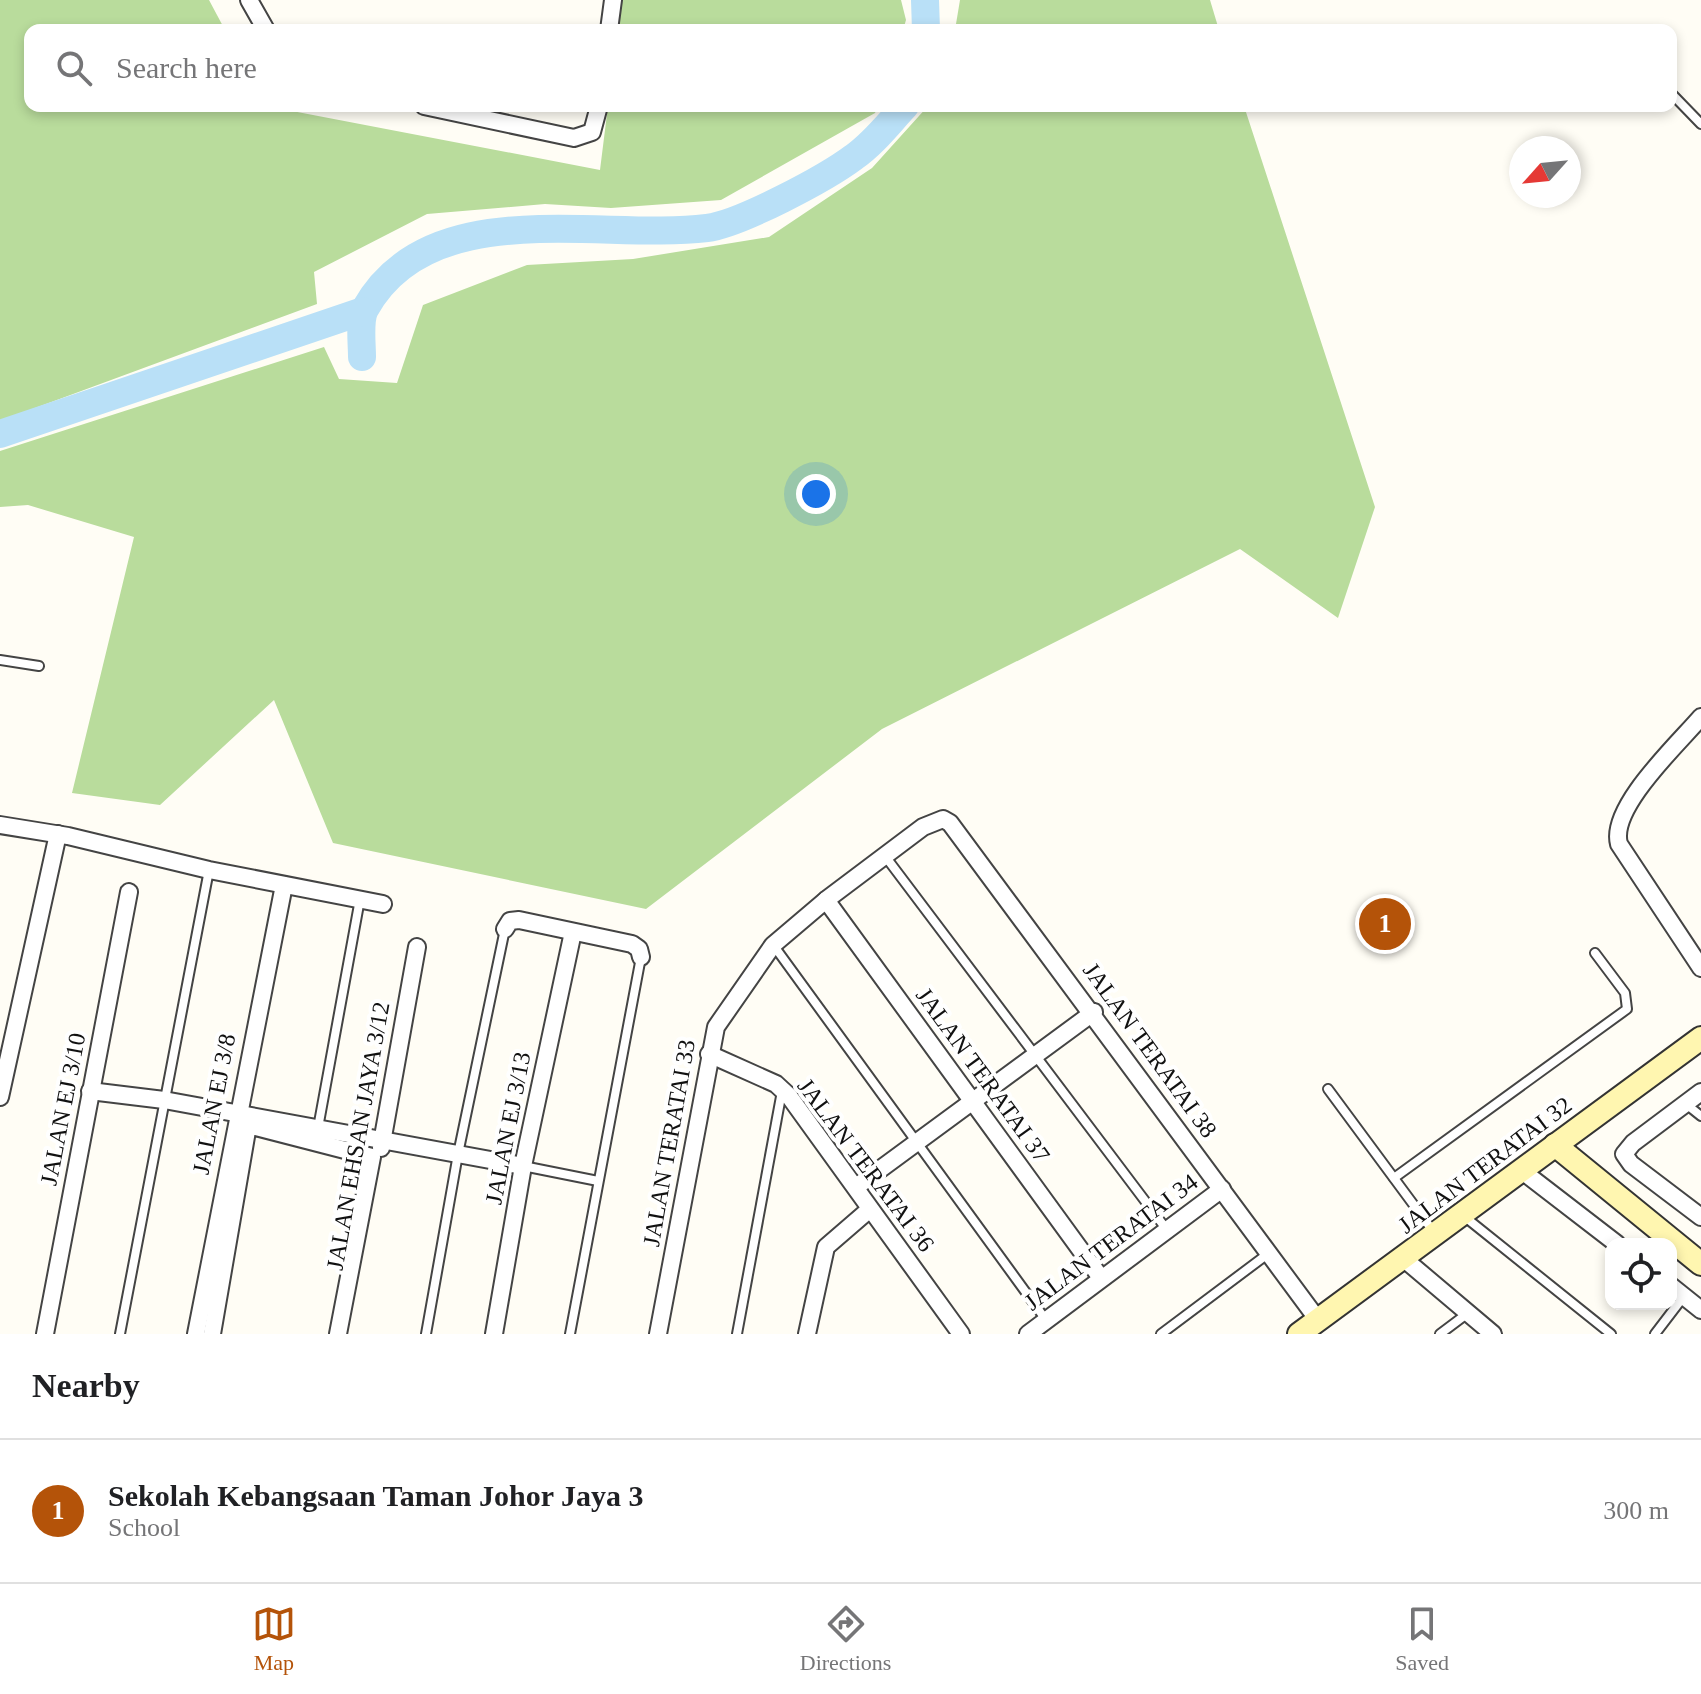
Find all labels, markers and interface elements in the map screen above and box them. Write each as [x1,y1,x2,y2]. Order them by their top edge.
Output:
search box [24,24,1677,112]
icon: search [52,46,96,90]
text: Search here [116,51,257,84]
north arrow [1509,136,1581,208]
your location [796,474,836,514]
pin: 1 [1359,894,1411,954]
street label: JALAN TERATAI 38 [1078,958,1222,1142]
street label: JALAN TERATAI 37 [911,983,1055,1167]
street label: JALAN EHSAN JAYA 3/12 [322,1000,394,1272]
street label: JALAN EJ 3/10 [35,1031,91,1187]
street label: JALAN EJ 3/8 [188,1031,240,1177]
street label: JALAN TERATAI 33 [638,1038,700,1248]
street label: JALAN EJ 3/13 [480,1050,536,1206]
street label: JALAN TERATAI 36 [793,1073,939,1257]
street label: JALAN TERATAI 32 [1393,1092,1577,1238]
street label: JALAN TERATAI 34 [1019,1169,1203,1315]
map controls [1605,1238,1677,1310]
button: locate [1605,1238,1677,1310]
text: Nearby [32,1367,140,1404]
text: Sekolah Kebangsaan Taman Johor Jaya 3 [108,1479,643,1512]
text: 1 [52,1496,65,1525]
text: 300 m [1603,1496,1669,1525]
text: School [108,1513,180,1542]
tab: Map [252,1602,296,1676]
tab: Directions [800,1602,891,1676]
tab: Saved [1395,1602,1449,1676]

